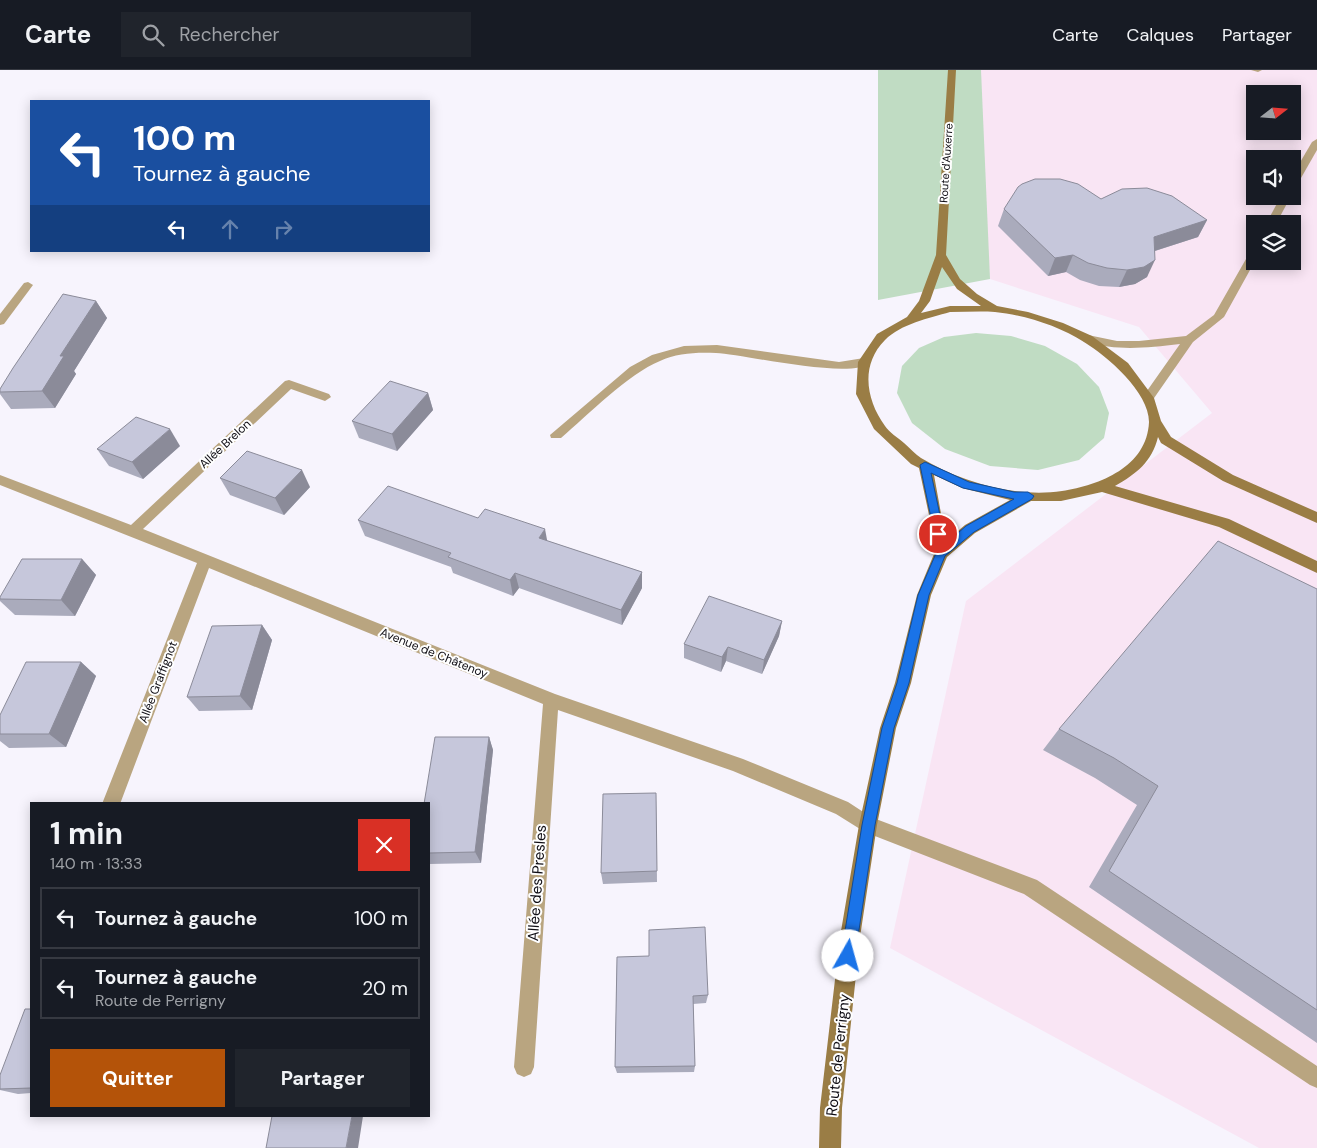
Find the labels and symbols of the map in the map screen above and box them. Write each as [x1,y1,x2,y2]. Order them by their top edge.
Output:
north arrow [1246,85,1301,140]
street label: Route d'Auxerre [936,123,956,203]
street label: Allée Brelon [196,416,254,472]
pin [917,513,959,555]
street label: Avenue de Châtenoy [378,624,491,682]
street label: Allée Graffignot [135,639,181,725]
street label: Allée des Presles [523,824,551,942]
position arrow [821,929,873,981]
street label: Route de Perrigny [822,992,854,1117]

